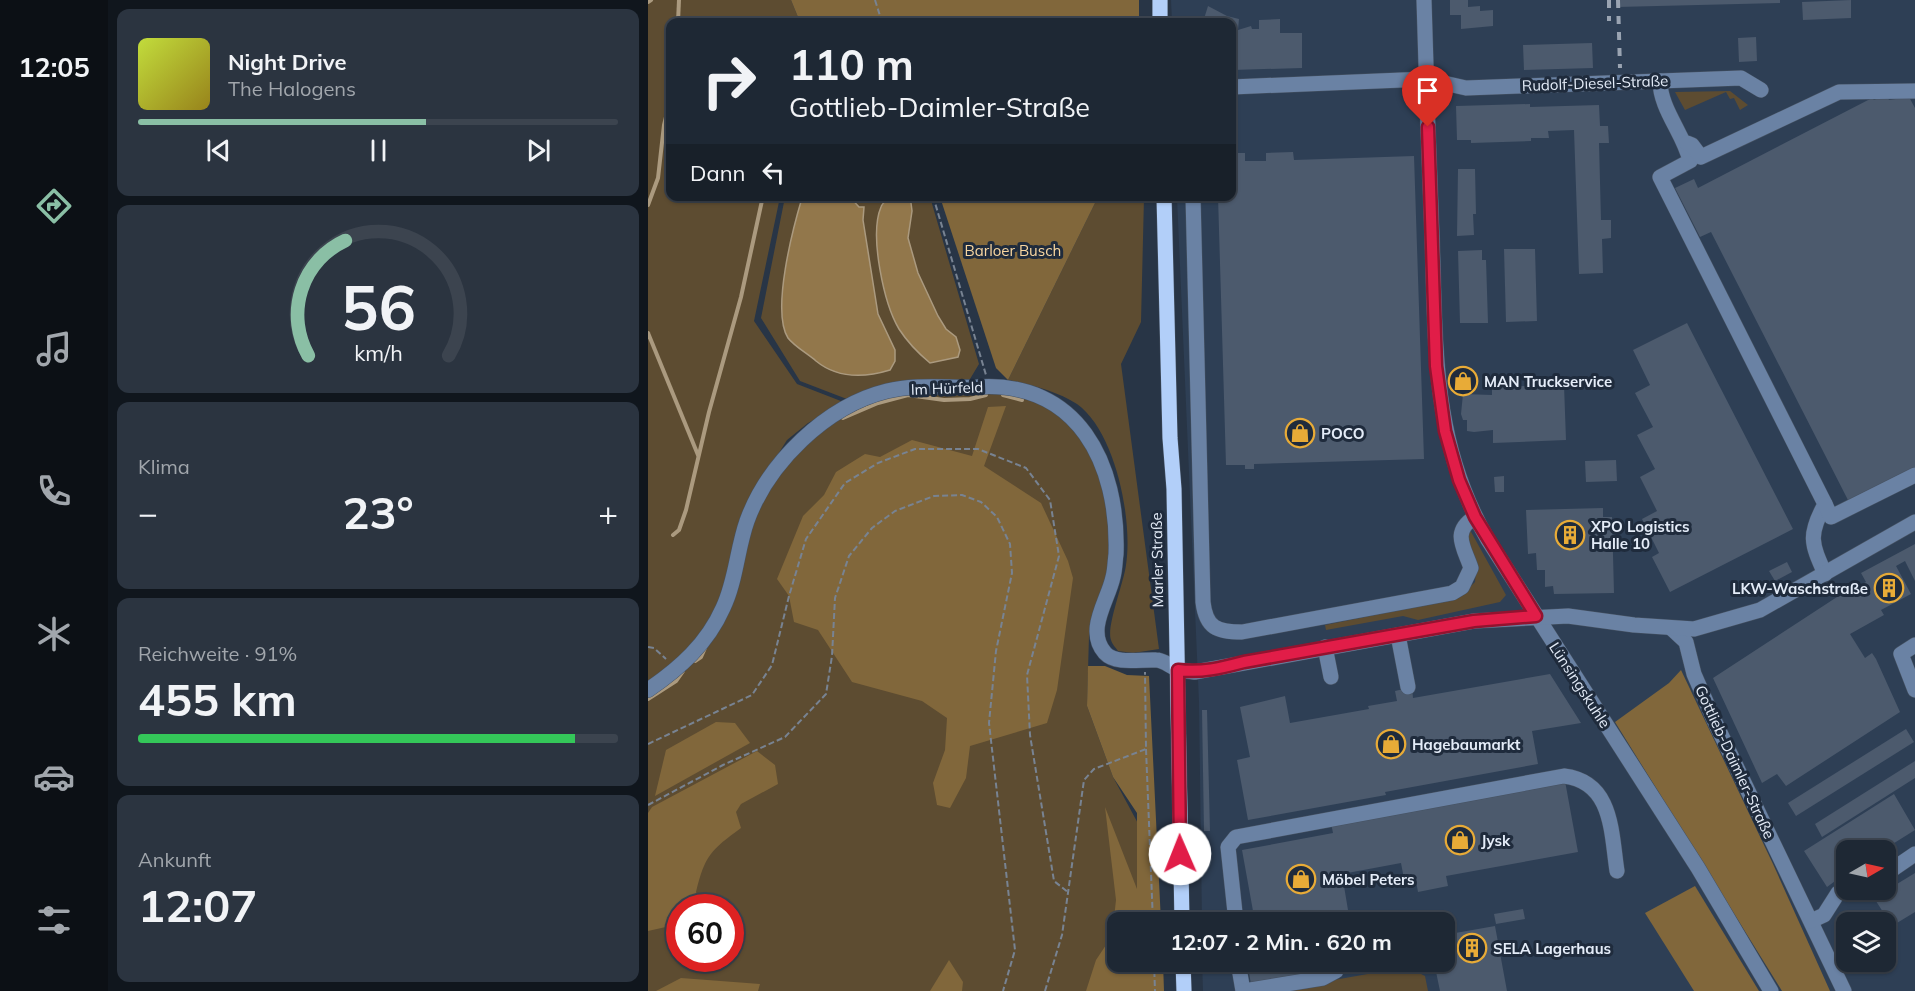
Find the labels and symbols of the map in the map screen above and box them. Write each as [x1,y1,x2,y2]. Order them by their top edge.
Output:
pin [1402,65,1453,127]
street label: Rudolf-Diesel-Straße [1522,71,1668,95]
park label: Barloer Busch [965,241,1061,260]
shop icon: MAN Truckservice [1447,365,1479,397]
place label: MAN Truckservice [1484,372,1612,391]
street label: Im Hürfeld [910,377,984,399]
shop icon: POCO [1284,417,1316,449]
place label: POCO [1321,424,1364,443]
street label: Marler Straße [1147,512,1167,608]
place label: XPO Logistics Halle 10 [1590,517,1689,553]
building icon: XPO Logistics Halle 10 [1554,519,1586,551]
building icon: LKW-Waschstraße [1873,572,1905,604]
place label: LKW-Waschstraße [1732,579,1868,598]
street label: Lünsingskuhle [1545,638,1615,732]
street label: Gottlieb-Daimler-Straße [1691,682,1779,842]
shop icon: Hagebaumarkt [1375,728,1407,760]
place label: Hagebaumarkt [1412,735,1521,754]
position arrow [1148,822,1212,886]
shop icon: Jysk [1444,824,1476,856]
place label: Jysk [1481,831,1511,850]
north arrow [1836,840,1896,900]
shop icon: Möbel Peters [1285,863,1317,895]
place label: Möbel Peters [1322,870,1414,889]
speed limit sign: 60 [666,894,744,972]
building icon: SELA Lagerhaus [1456,932,1488,964]
place label: SELA Lagerhaus [1493,939,1611,958]

